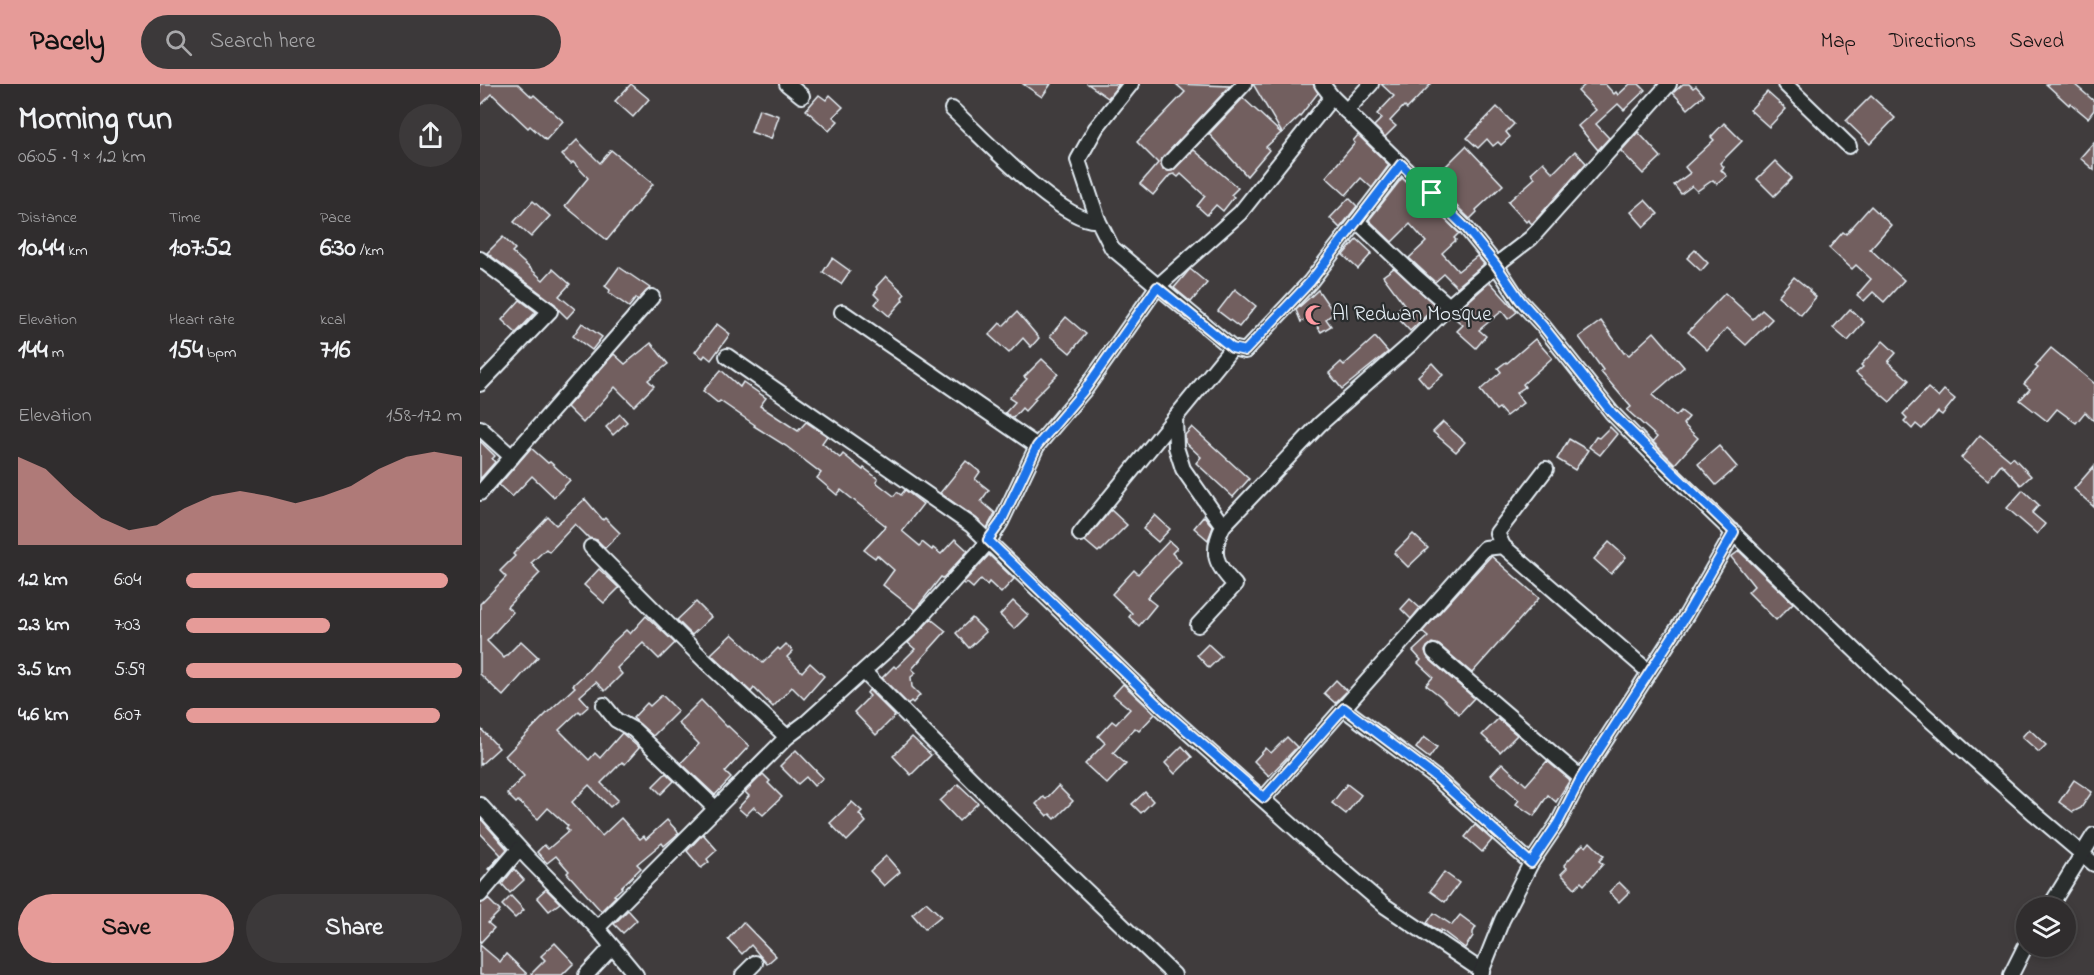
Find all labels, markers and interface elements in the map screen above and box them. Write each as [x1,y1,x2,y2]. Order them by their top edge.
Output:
search box [141,15,561,69]
text: Pacely [30,22,105,63]
icon: search [162,26,195,59]
text: Search here [210,26,315,58]
text: Map [1820,27,1856,57]
text: Directions [1889,27,1976,57]
text: Saved [2009,27,2064,57]
text: Morning run [18,96,172,144]
button: share [399,104,462,167]
text: 06:05 · 9 × 1.2 km [18,143,146,172]
pin [1406,167,1457,218]
icon: arrive [1415,176,1448,209]
text: Distance [18,206,77,230]
text: Time [169,206,201,230]
text: Pace [320,206,351,230]
text: 10.44 [18,230,64,268]
text: 1:07:52 [169,230,231,268]
text: 6:30 [320,230,356,268]
text: km [64,239,88,263]
text: /km [356,239,384,263]
place label: Al Redwan Mosque [1332,300,1492,330]
mosque icon: Al Redwan Mosque [1303,303,1327,327]
text: Elevation [18,308,77,332]
text: Heart rate [169,308,235,332]
text: kcal [320,308,345,332]
text: 144 [18,332,48,370]
text: 154 [169,332,203,370]
text: 716 [320,332,350,370]
text: m [48,341,64,365]
text: bpm [203,341,236,365]
text: Elevation [18,402,92,431]
text: 158–172 m [386,402,462,431]
text: 1.2 km [18,566,68,595]
text: 6:04 [114,566,141,595]
text: 2.3 km [18,611,70,640]
text: 7:03 [114,611,141,640]
text: 3.5 km [18,656,71,685]
text: 5:59 [114,656,145,685]
text: 4.6 km [18,701,68,730]
text: 6:07 [114,701,141,730]
button: Save [18,894,234,963]
button: Share [246,894,462,963]
map controls [2016,897,2076,957]
button: layers [2016,897,2076,957]

